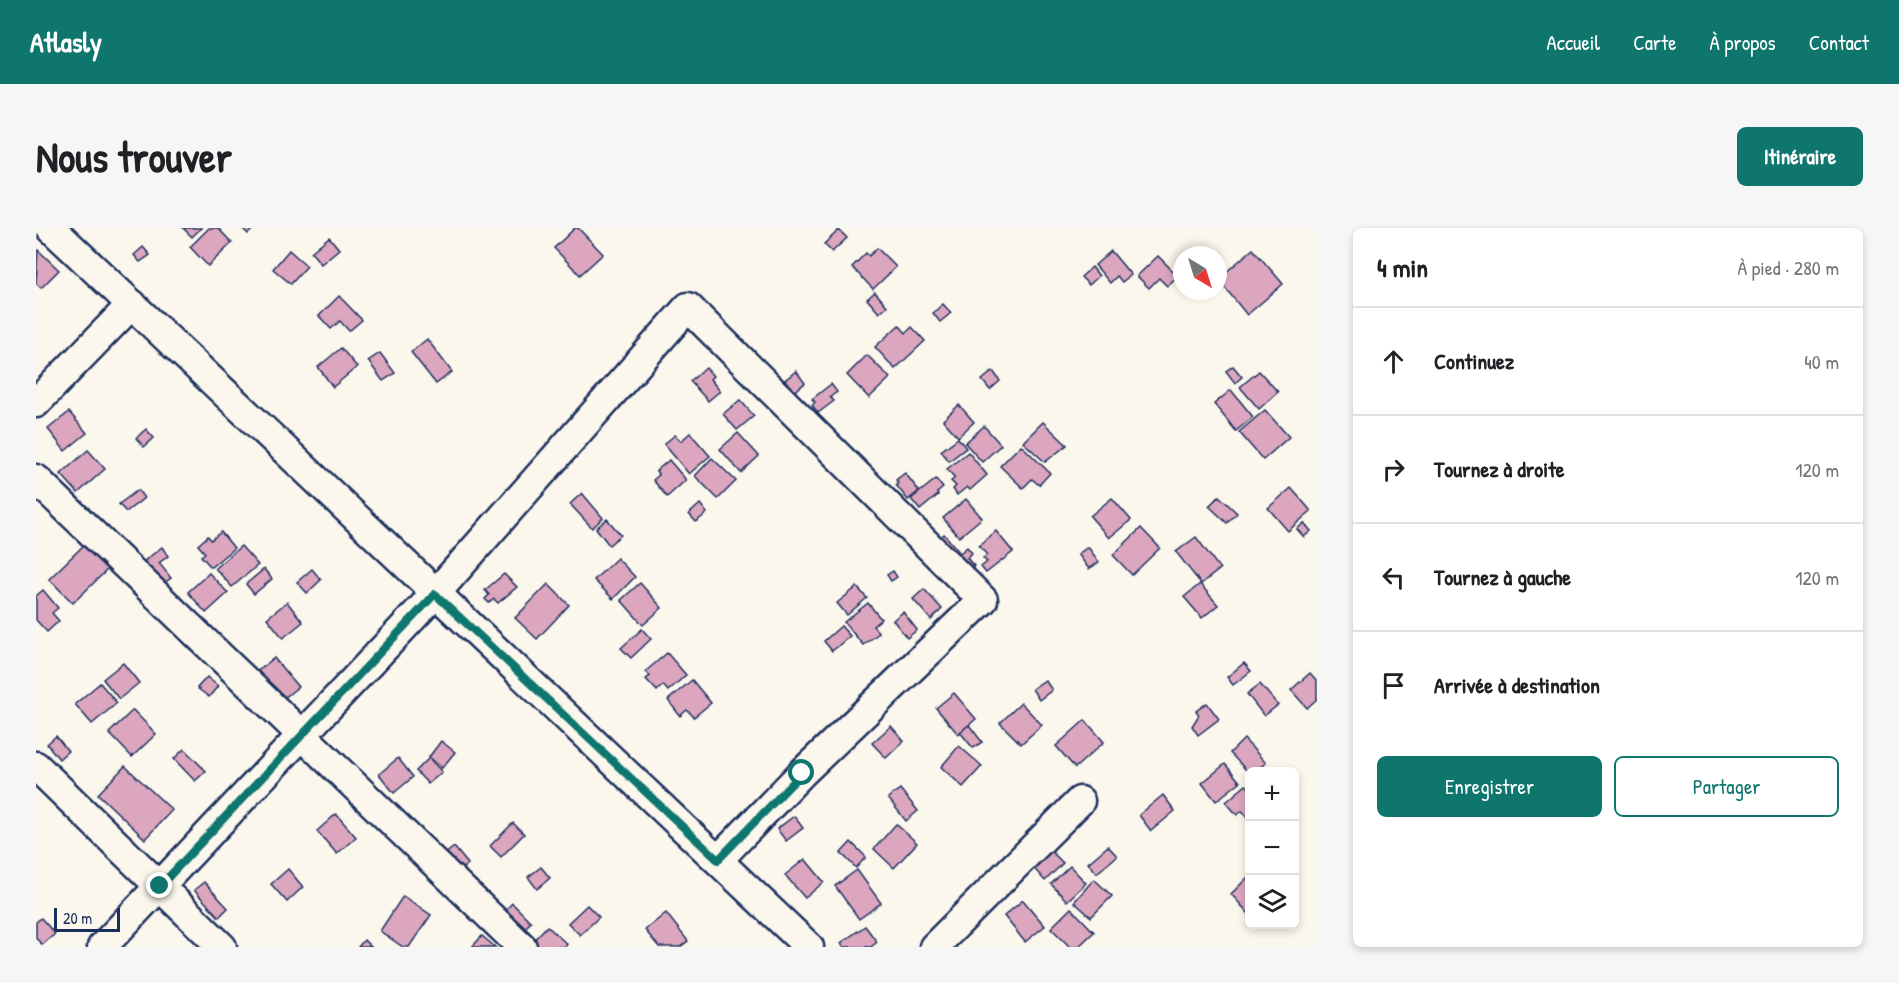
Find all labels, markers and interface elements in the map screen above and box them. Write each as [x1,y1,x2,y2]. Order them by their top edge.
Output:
text: Atlasly [30,23,102,61]
text: Accueil [1547,28,1600,57]
text: Carte [1633,28,1677,57]
text: À propos [1710,28,1776,57]
text: Contact [1809,28,1869,57]
button: Itinéraire [1737,127,1863,186]
text: Nous trouver [36,128,232,185]
north arrow [1173,246,1227,300]
text: 4 min [1377,250,1428,285]
text: À pied · 280 m [1737,254,1839,281]
icon: ahead [1377,345,1410,378]
text: Continuez [1434,346,1514,376]
text: 40 m [1804,348,1839,375]
icon: right [1377,453,1410,486]
text: Tournez à droite [1434,454,1564,484]
text: 120 m [1795,456,1839,483]
icon: left [1377,561,1410,594]
text: Tournez à gauche [1434,562,1571,592]
text: 120 m [1795,564,1839,591]
icon: arrive [1377,669,1410,702]
text: Arrivée à destination [1434,670,1600,700]
button: Enregistrer [1377,756,1602,817]
button: Partager [1614,756,1839,817]
route start [788,759,814,785]
map controls [1245,767,1299,929]
button: + [1245,767,1299,821]
button: − [1245,821,1299,875]
route end [146,872,172,898]
button: layers [1245,875,1299,929]
scale bar [54,905,120,932]
text: 20 m [63,907,92,929]

